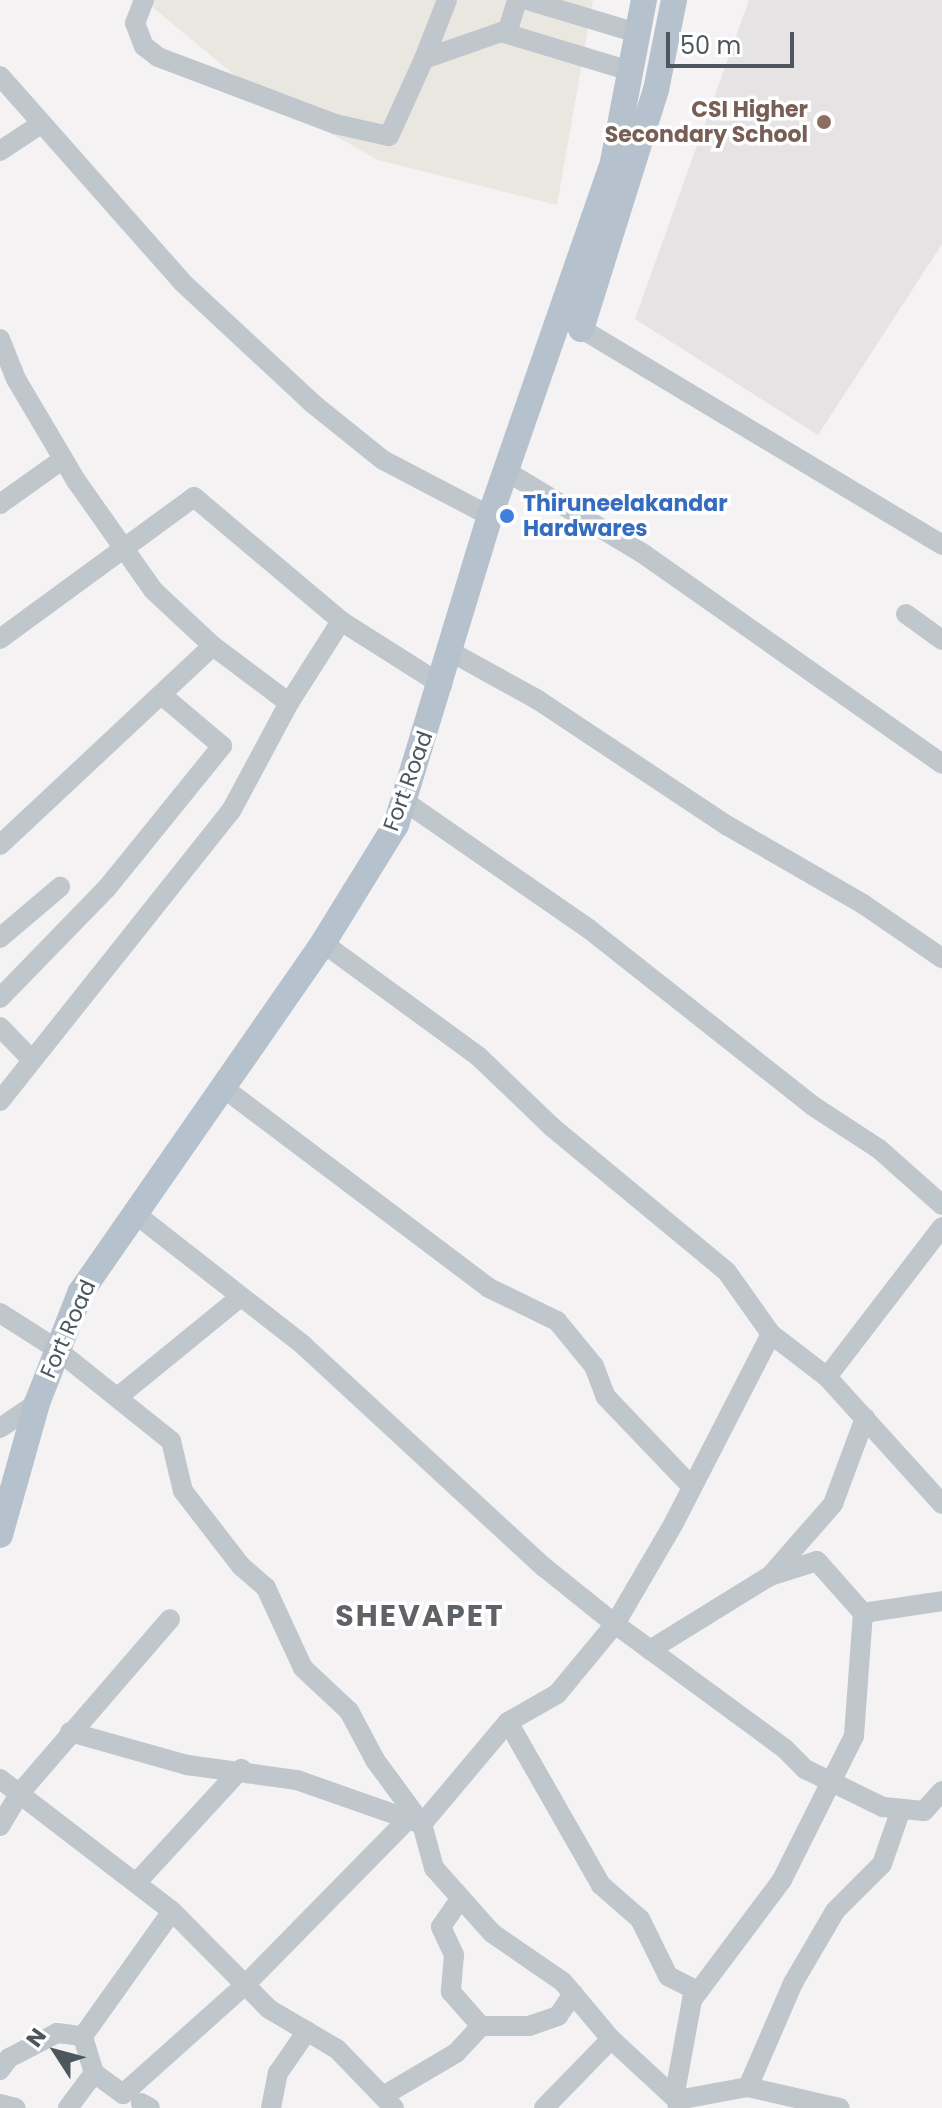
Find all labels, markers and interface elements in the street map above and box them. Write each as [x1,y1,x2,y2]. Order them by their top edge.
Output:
scale bar [670,16,798,66]
text: 50 m [680,29,741,62]
place label: CSI Higher Secondary School [605,96,808,148]
marker: CSI Higher Secondary School [815,113,833,131]
place label: Thiruneelakandar Hardwares [523,490,728,542]
marker: Thiruneelakandar Hardwares [498,507,516,525]
street label: Fort Road [378,727,438,835]
street label: Fort Road [35,1276,101,1382]
district label: SHEVAPET [335,1598,505,1634]
north arrow [16,2012,96,2092]
text: N [19,2022,54,2053]

